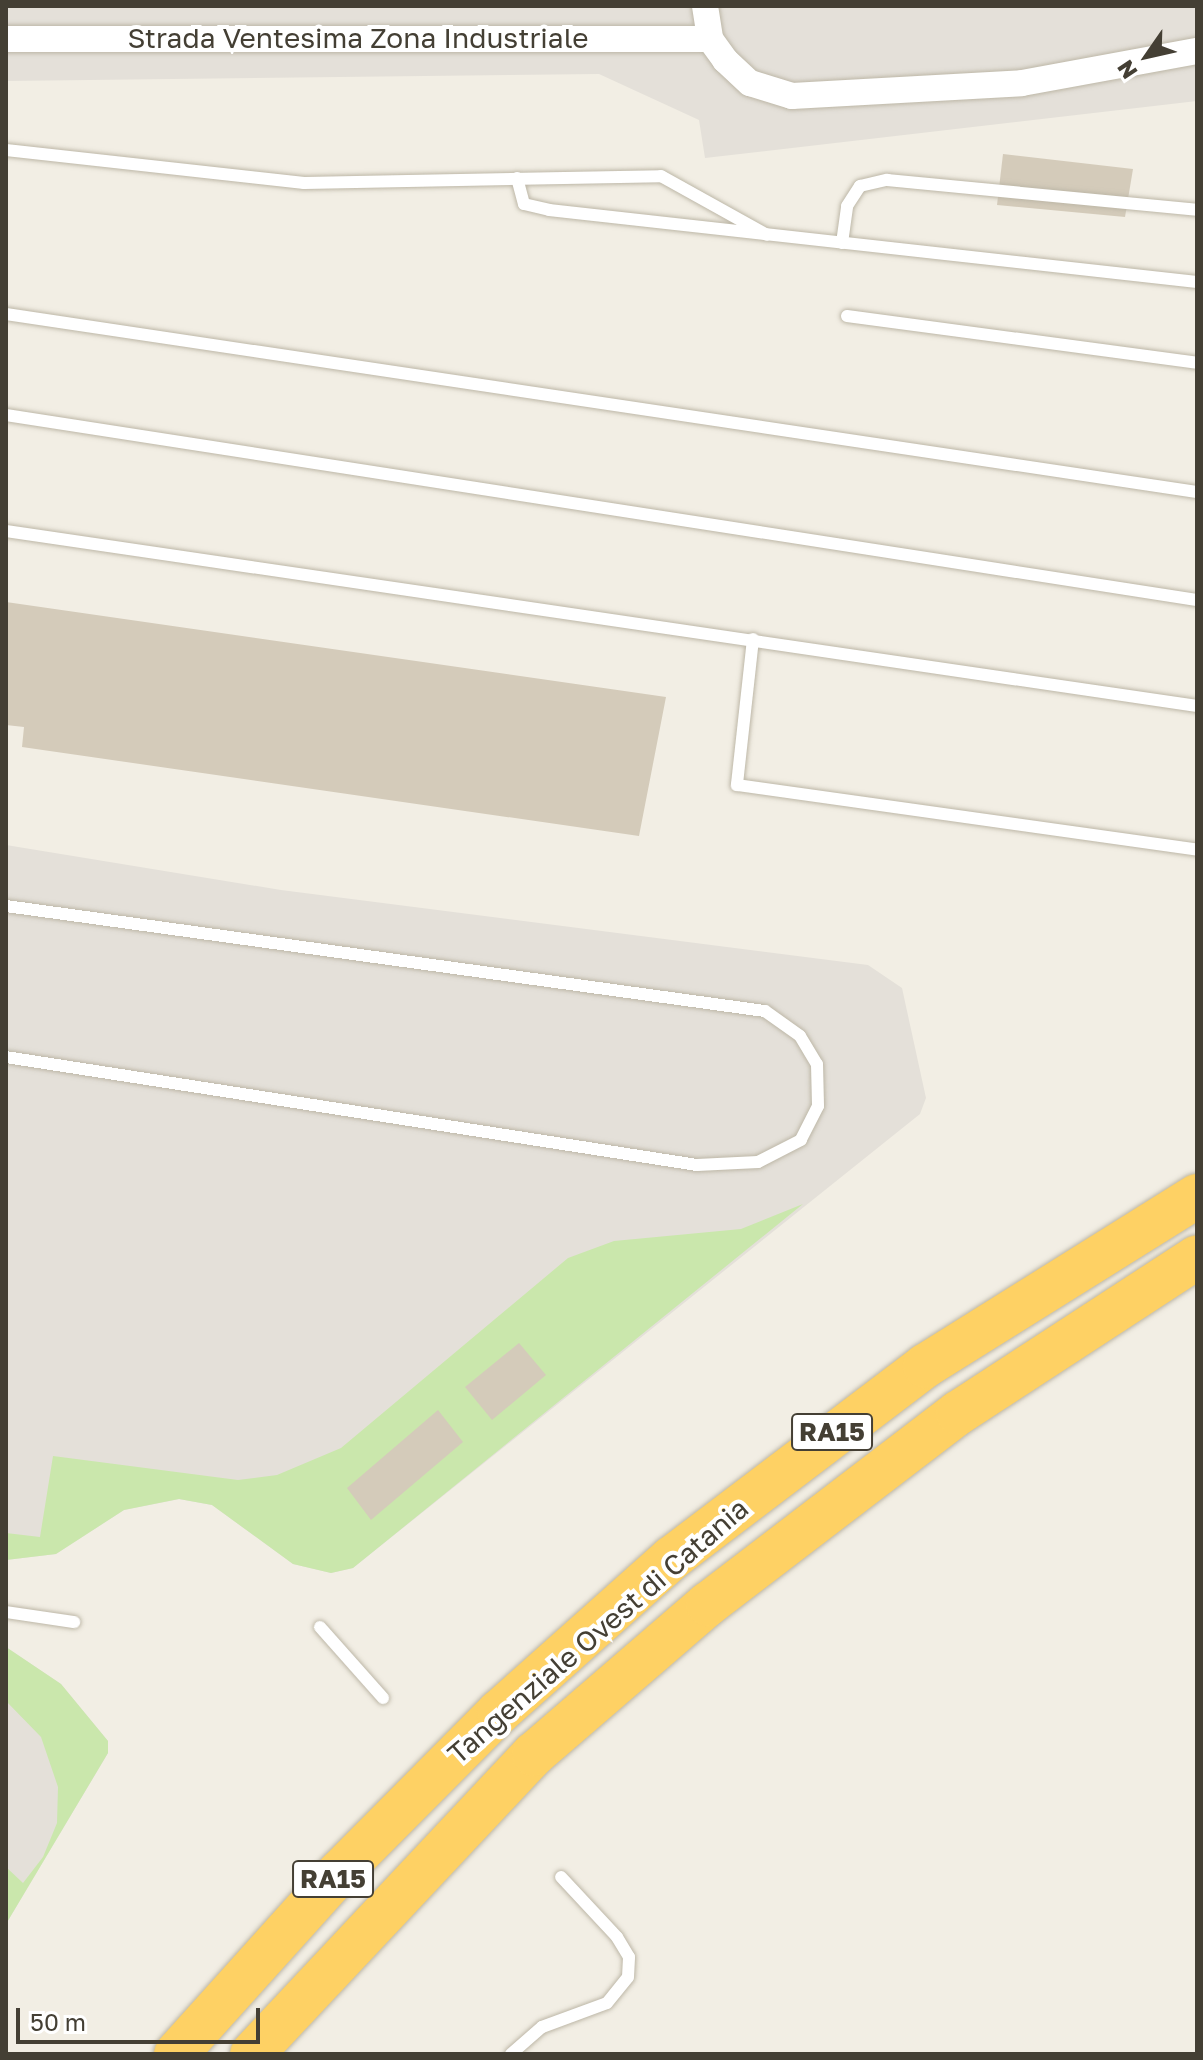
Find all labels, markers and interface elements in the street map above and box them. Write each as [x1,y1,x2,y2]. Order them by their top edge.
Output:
north arrow [1107,16,1187,96]
street label: Strada Ventesima Zona Industriale [127,21,589,55]
text: N [1111,55,1143,84]
road number: RA15 [790,1410,874,1454]
street label: Tangenziale Ovest di Catania [441,1491,755,1771]
road number: RA15 [291,1857,375,1901]
scale bar [20,1992,264,2042]
text: 50 m [30,2007,86,2036]

